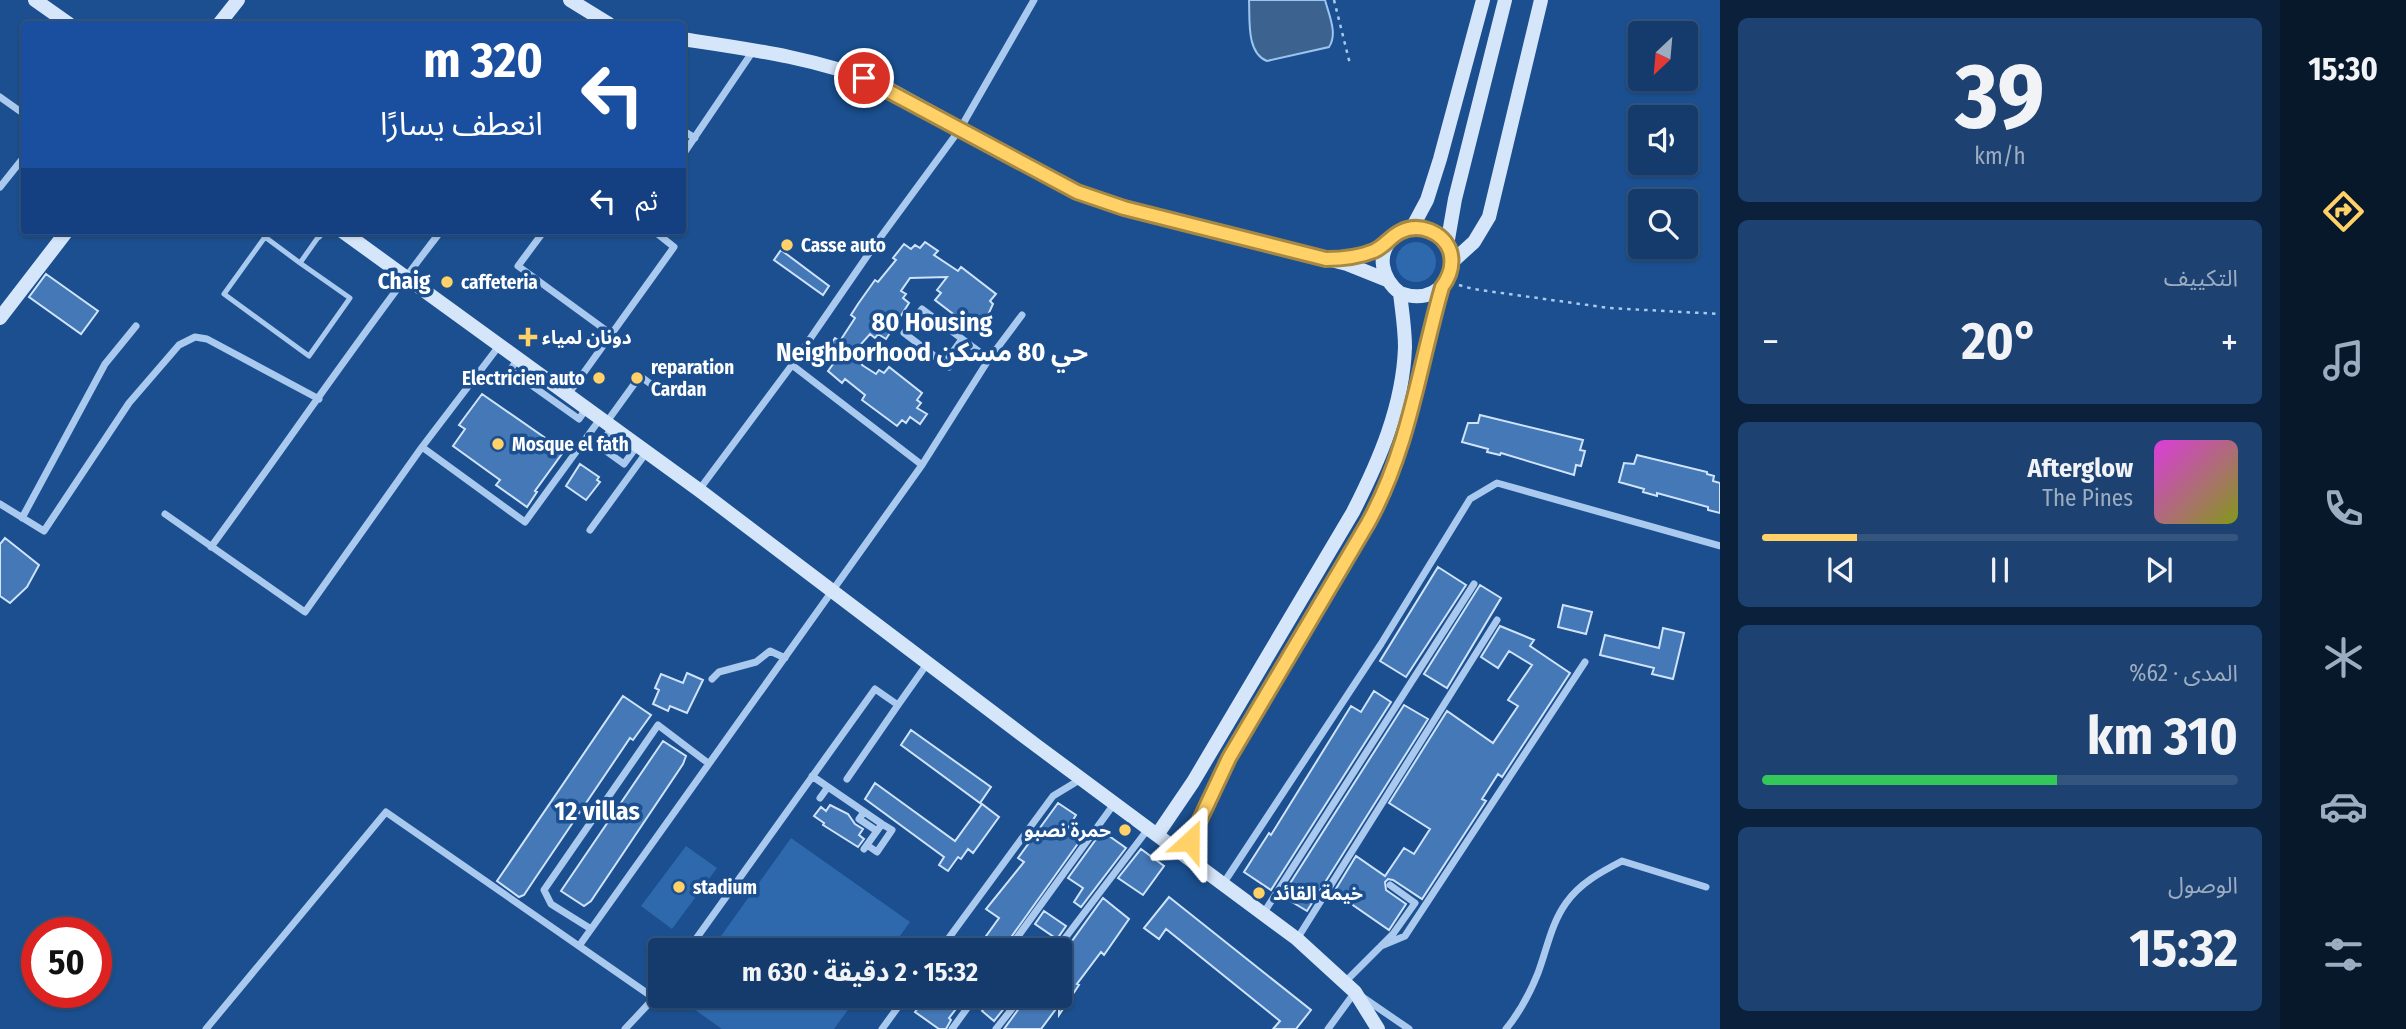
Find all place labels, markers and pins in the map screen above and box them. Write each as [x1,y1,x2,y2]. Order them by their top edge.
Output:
pin [834,48,894,108]
place label: Casse auto [801,234,886,257]
marker: Casse auto [779,237,795,253]
place label: caffeteria [461,271,538,294]
marker: caffeteria [439,274,455,290]
place label: دونان لمياء [542,326,632,349]
marker: دونان لمياء [520,329,536,345]
place label: reparation Cardan [651,356,734,401]
place label: Electricien auto [462,367,585,390]
marker: Electricien auto [591,370,607,386]
marker: reparation Cardan [629,370,645,386]
place label: Mosque el fath [512,433,629,456]
marker: Mosque el fath [490,436,506,452]
place label: حمرة نصبو [1024,819,1111,842]
marker: حمرة نصبو [1117,822,1133,838]
place label: stadium [693,876,757,899]
marker: stadium [671,879,687,895]
place label: خيمة القائد [1273,882,1363,905]
marker: خيمة القائد [1251,885,1267,901]

